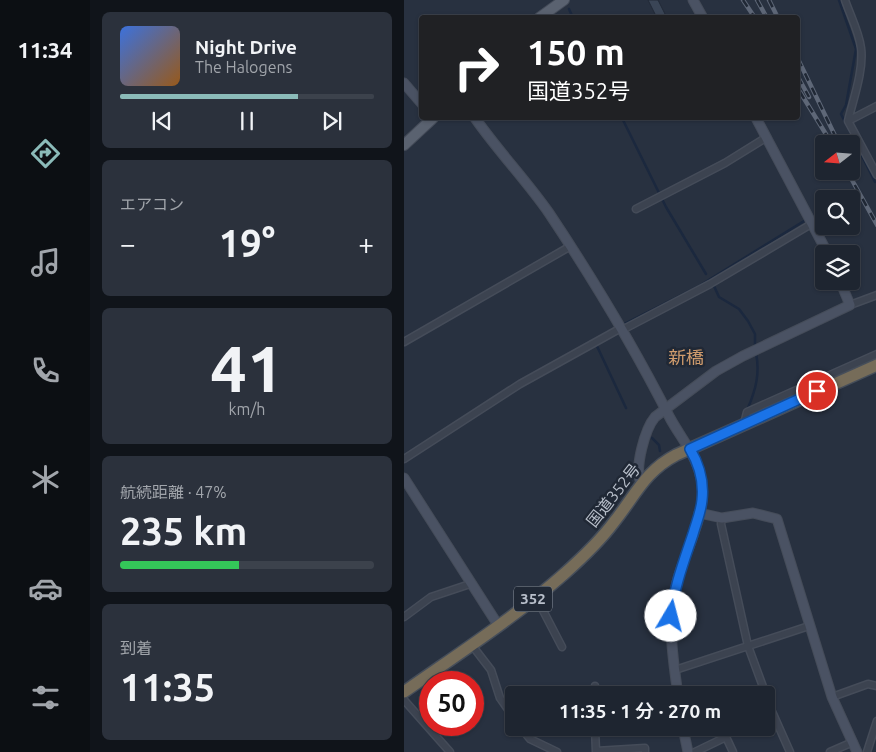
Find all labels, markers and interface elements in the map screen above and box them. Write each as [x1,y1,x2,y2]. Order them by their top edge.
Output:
text: 150 m [527,32,625,72]
icon: right [444,35,509,100]
text: Night Drive [195,36,297,58]
text: 11:34 [17,37,73,62]
text: The Halogens [195,58,293,76]
text: 国道352号 [527,78,630,103]
icon: previous [148,107,176,135]
icon: pause [233,107,261,135]
icon: next [318,107,346,135]
north arrow [815,135,860,180]
map controls [815,135,860,290]
icon: directions [28,136,63,171]
button: search [815,190,860,235]
text: エアコン [120,195,184,213]
text: 19° [219,222,275,264]
text: − [120,228,136,259]
text: + [358,228,374,259]
icon: music [28,245,63,280]
button: layers [815,245,860,290]
text: 41 [210,331,284,404]
district label: 新橋 [668,347,704,367]
icon: phone [28,353,63,388]
pin [796,370,838,412]
icon: arrive [803,377,831,405]
text: km/h [229,400,265,418]
street label: 国道352号 [583,460,643,530]
icon: climate [28,462,63,497]
text: 航続距離 · 47% [120,483,227,501]
text: 235 km [120,510,247,552]
icon: car [28,571,63,606]
road number: 352 [514,586,552,612]
position arrow [644,589,696,641]
text: 到着 [120,639,152,657]
text: 11:35 [120,666,215,708]
speed limit sign: 50 [419,671,484,736]
icon: filters [28,680,63,715]
text: 11:35 · 1 分 · 270 m [559,700,721,722]

